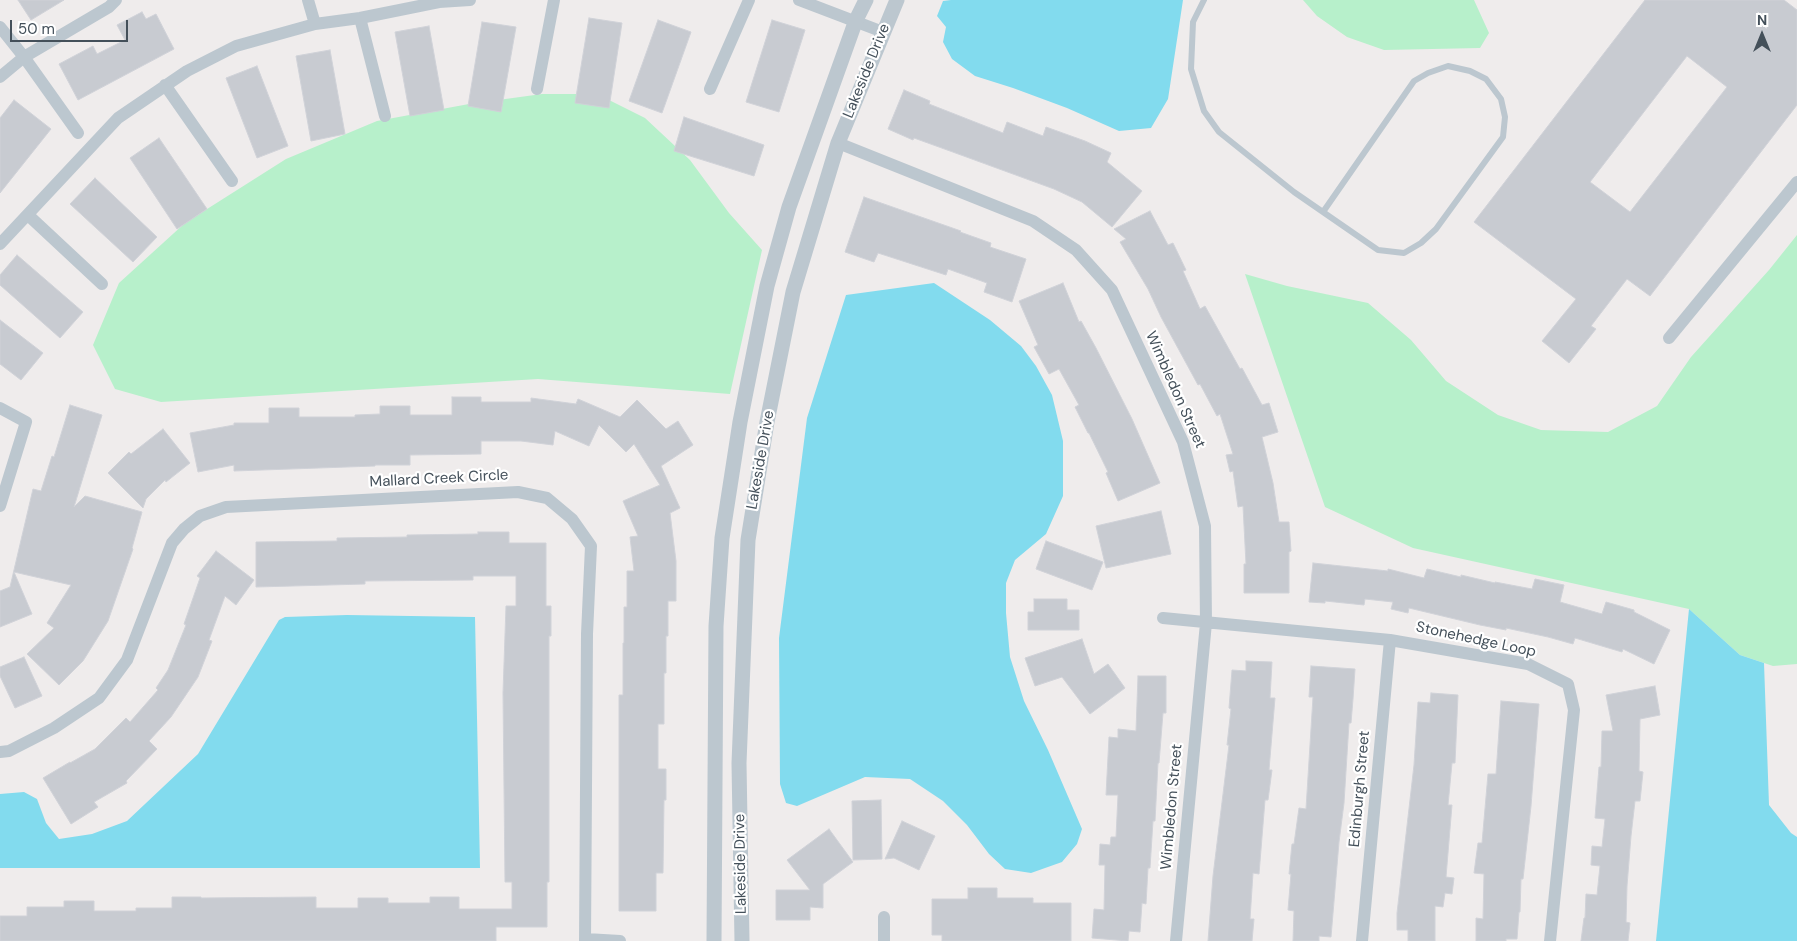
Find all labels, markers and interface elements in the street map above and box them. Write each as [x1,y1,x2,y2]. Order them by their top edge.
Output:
scale bar [12,10,130,42]
north arrow [1737,10,1787,60]
text: N [1757,11,1767,29]
text: 50 m [18,19,55,39]
street label: Lakeside Drive [840,21,894,121]
street label: Wimbledon Street [1141,329,1209,451]
street label: Lakeside Drive [743,409,779,511]
street label: Mallard Creek Circle [369,466,509,492]
street label: Stonehedge Loop [1414,618,1538,662]
street label: Edinburgh Street [1346,730,1374,848]
street label: Wimbledon Street [1158,743,1186,871]
street label: Lakeside Drive [731,814,751,914]

